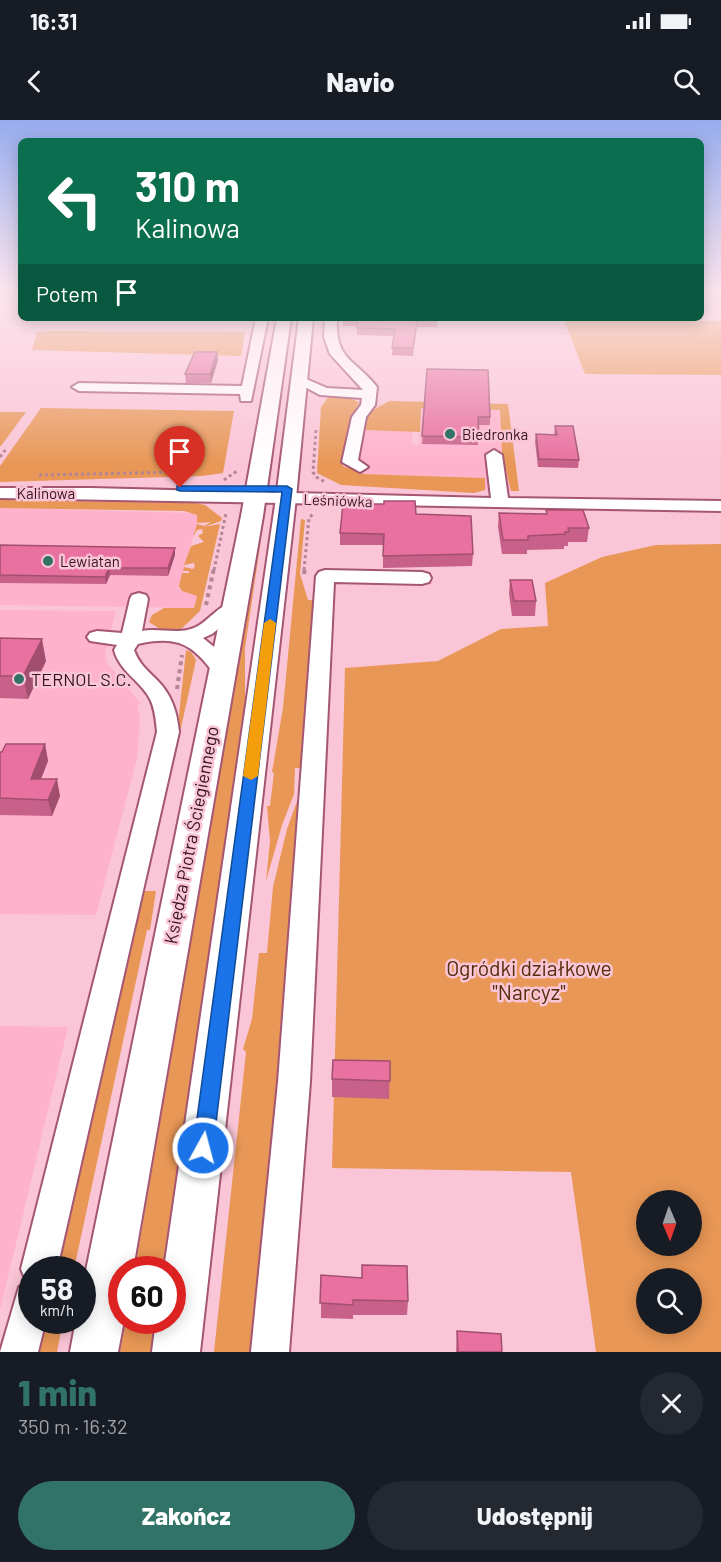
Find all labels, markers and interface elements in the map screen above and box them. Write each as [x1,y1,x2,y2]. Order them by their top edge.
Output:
text: 16:31 [30,8,77,34]
icon: back [18,65,51,98]
text: Navio [326,65,395,97]
icon: search [670,65,703,98]
text: 310 m [135,160,240,210]
icon: left [36,162,114,240]
text: Kalinowa [135,211,240,243]
icon: arrive [110,276,143,309]
text: Potem [36,280,98,306]
place label: Biedronka [462,425,528,443]
pin [154,426,205,488]
marker: Biedronka [443,427,457,441]
icon: arrive [163,435,196,468]
street label: Kalinowa [17,484,75,502]
street label: Leśniówka [303,490,373,510]
place label: Lewiatan [60,552,120,570]
marker: Lewiatan [41,554,55,568]
place label: TERNOL S.C. [31,668,131,690]
marker: TERNOL S.C. [12,672,26,686]
street label: Księdza Piotra Ściegiennego [159,724,223,946]
park label: Ogródki działkowe "Narcyz" [446,955,612,1004]
position arrow [171,1116,235,1180]
north arrow [636,1190,702,1256]
map controls [636,1190,702,1334]
speed limit sign: 60 [108,1256,186,1334]
button: search [636,1268,702,1334]
text: 58 [41,1270,73,1306]
text: km/h [40,1301,74,1319]
text: 1 min [18,1370,97,1413]
button: close [640,1372,703,1435]
text: 350 m · 16:32 [18,1414,128,1438]
button: Zakończ [18,1481,355,1550]
button: Udostępnij [367,1481,703,1550]

